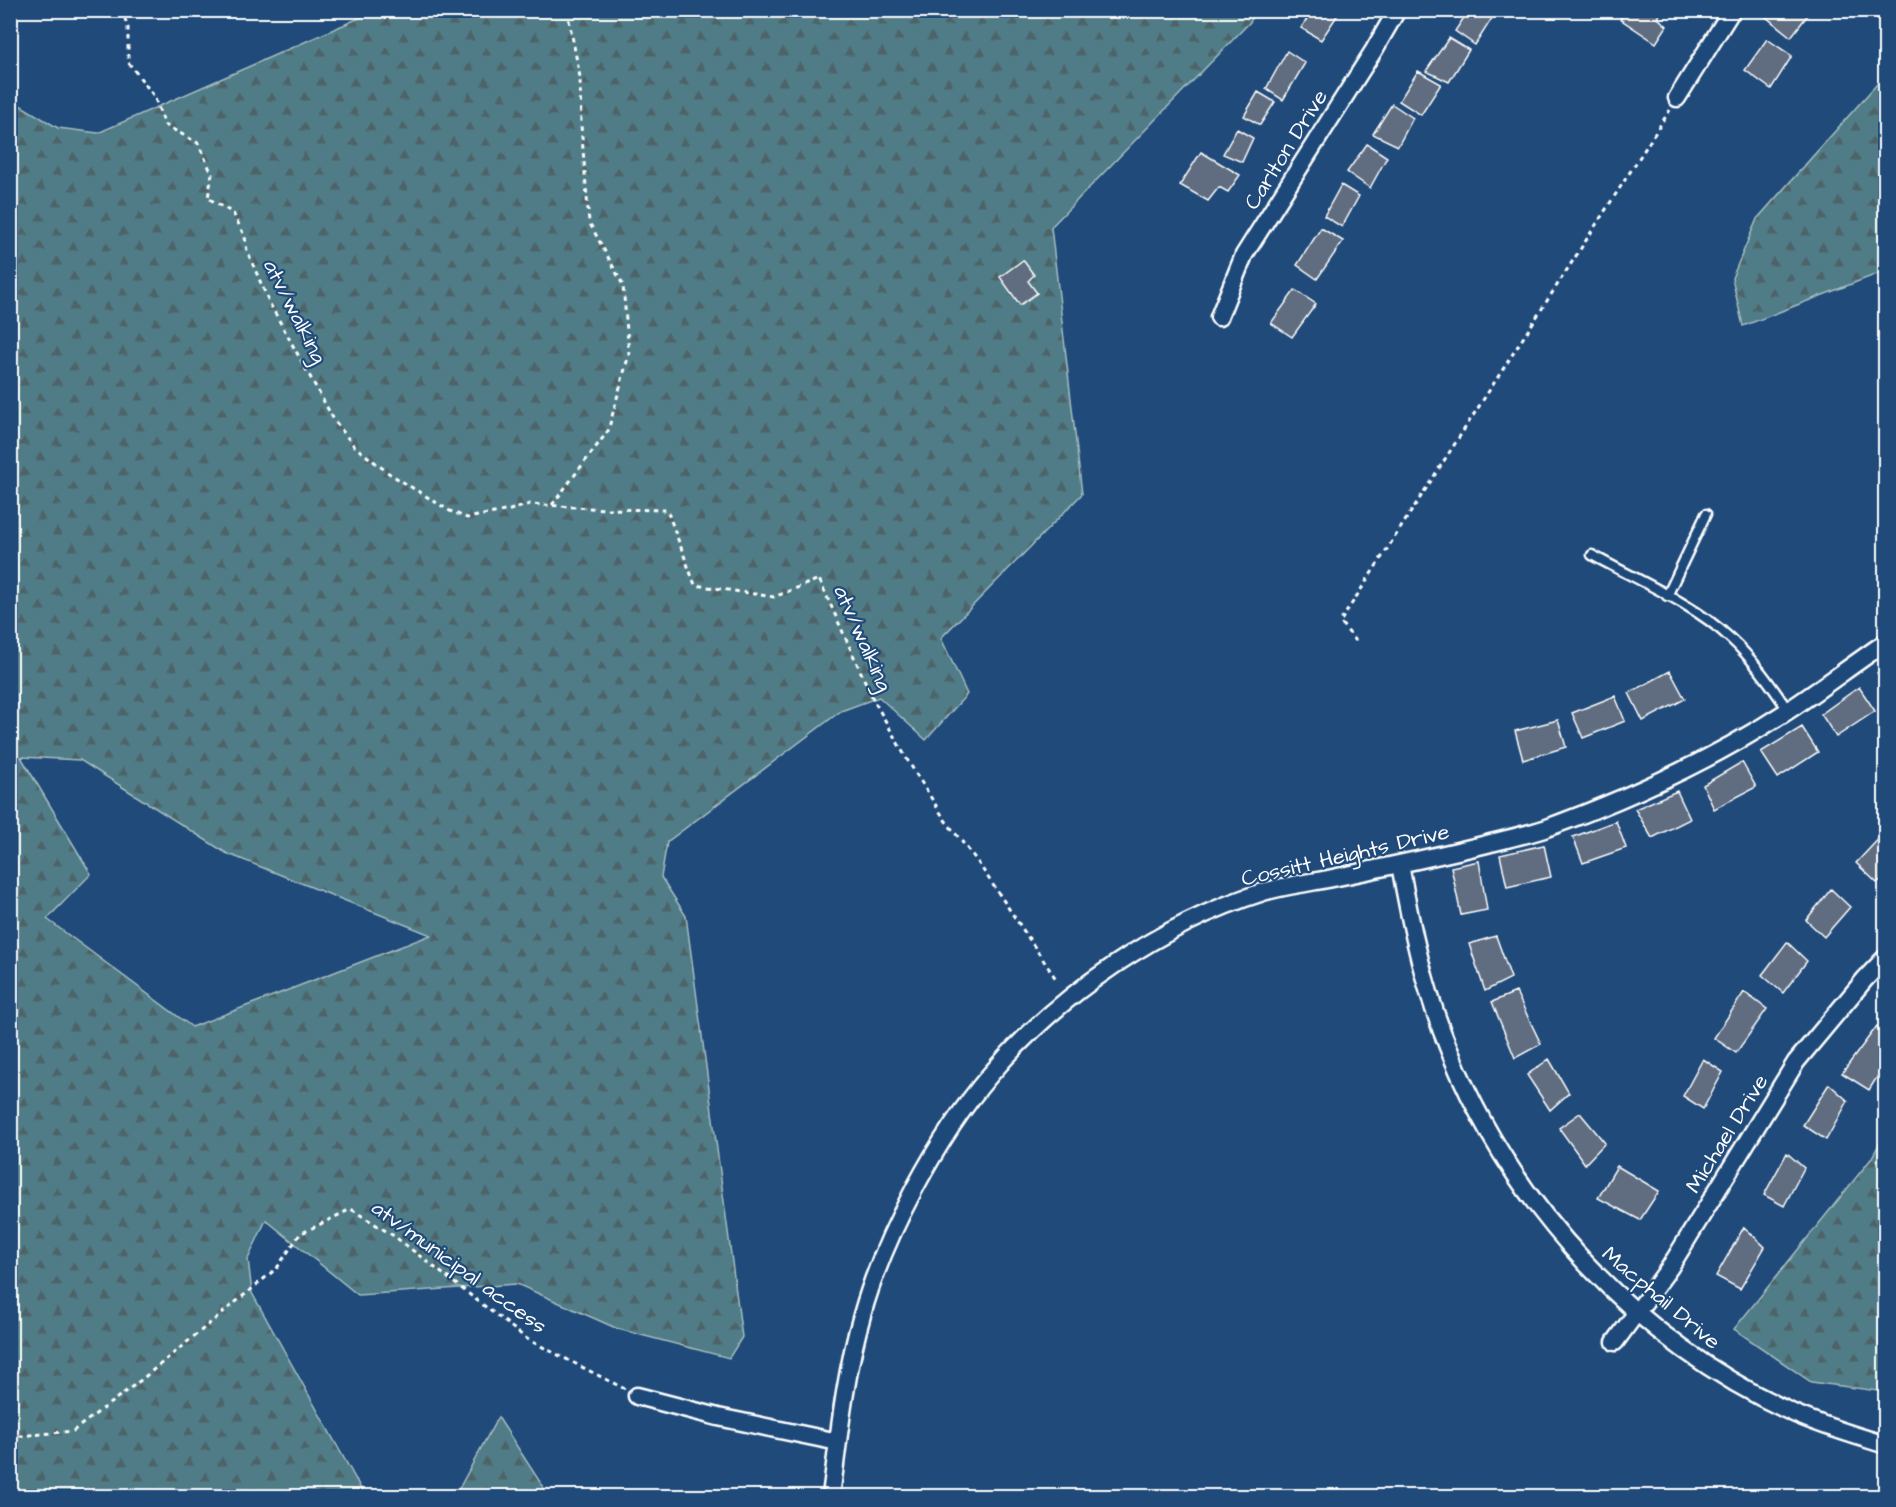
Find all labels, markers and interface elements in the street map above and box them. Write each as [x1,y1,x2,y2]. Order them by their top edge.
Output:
street label: Carlton Drive [1237,84,1336,216]
street label: atv/walking [254,254,334,370]
street label: atv/walking [825,581,900,697]
street label: Cossitt Heights Drive [1238,816,1453,895]
street label: Michael Drive [1678,1068,1776,1199]
street label: atv/municipal access [365,1193,553,1342]
street label: Macphail Drive [1595,1239,1727,1357]

